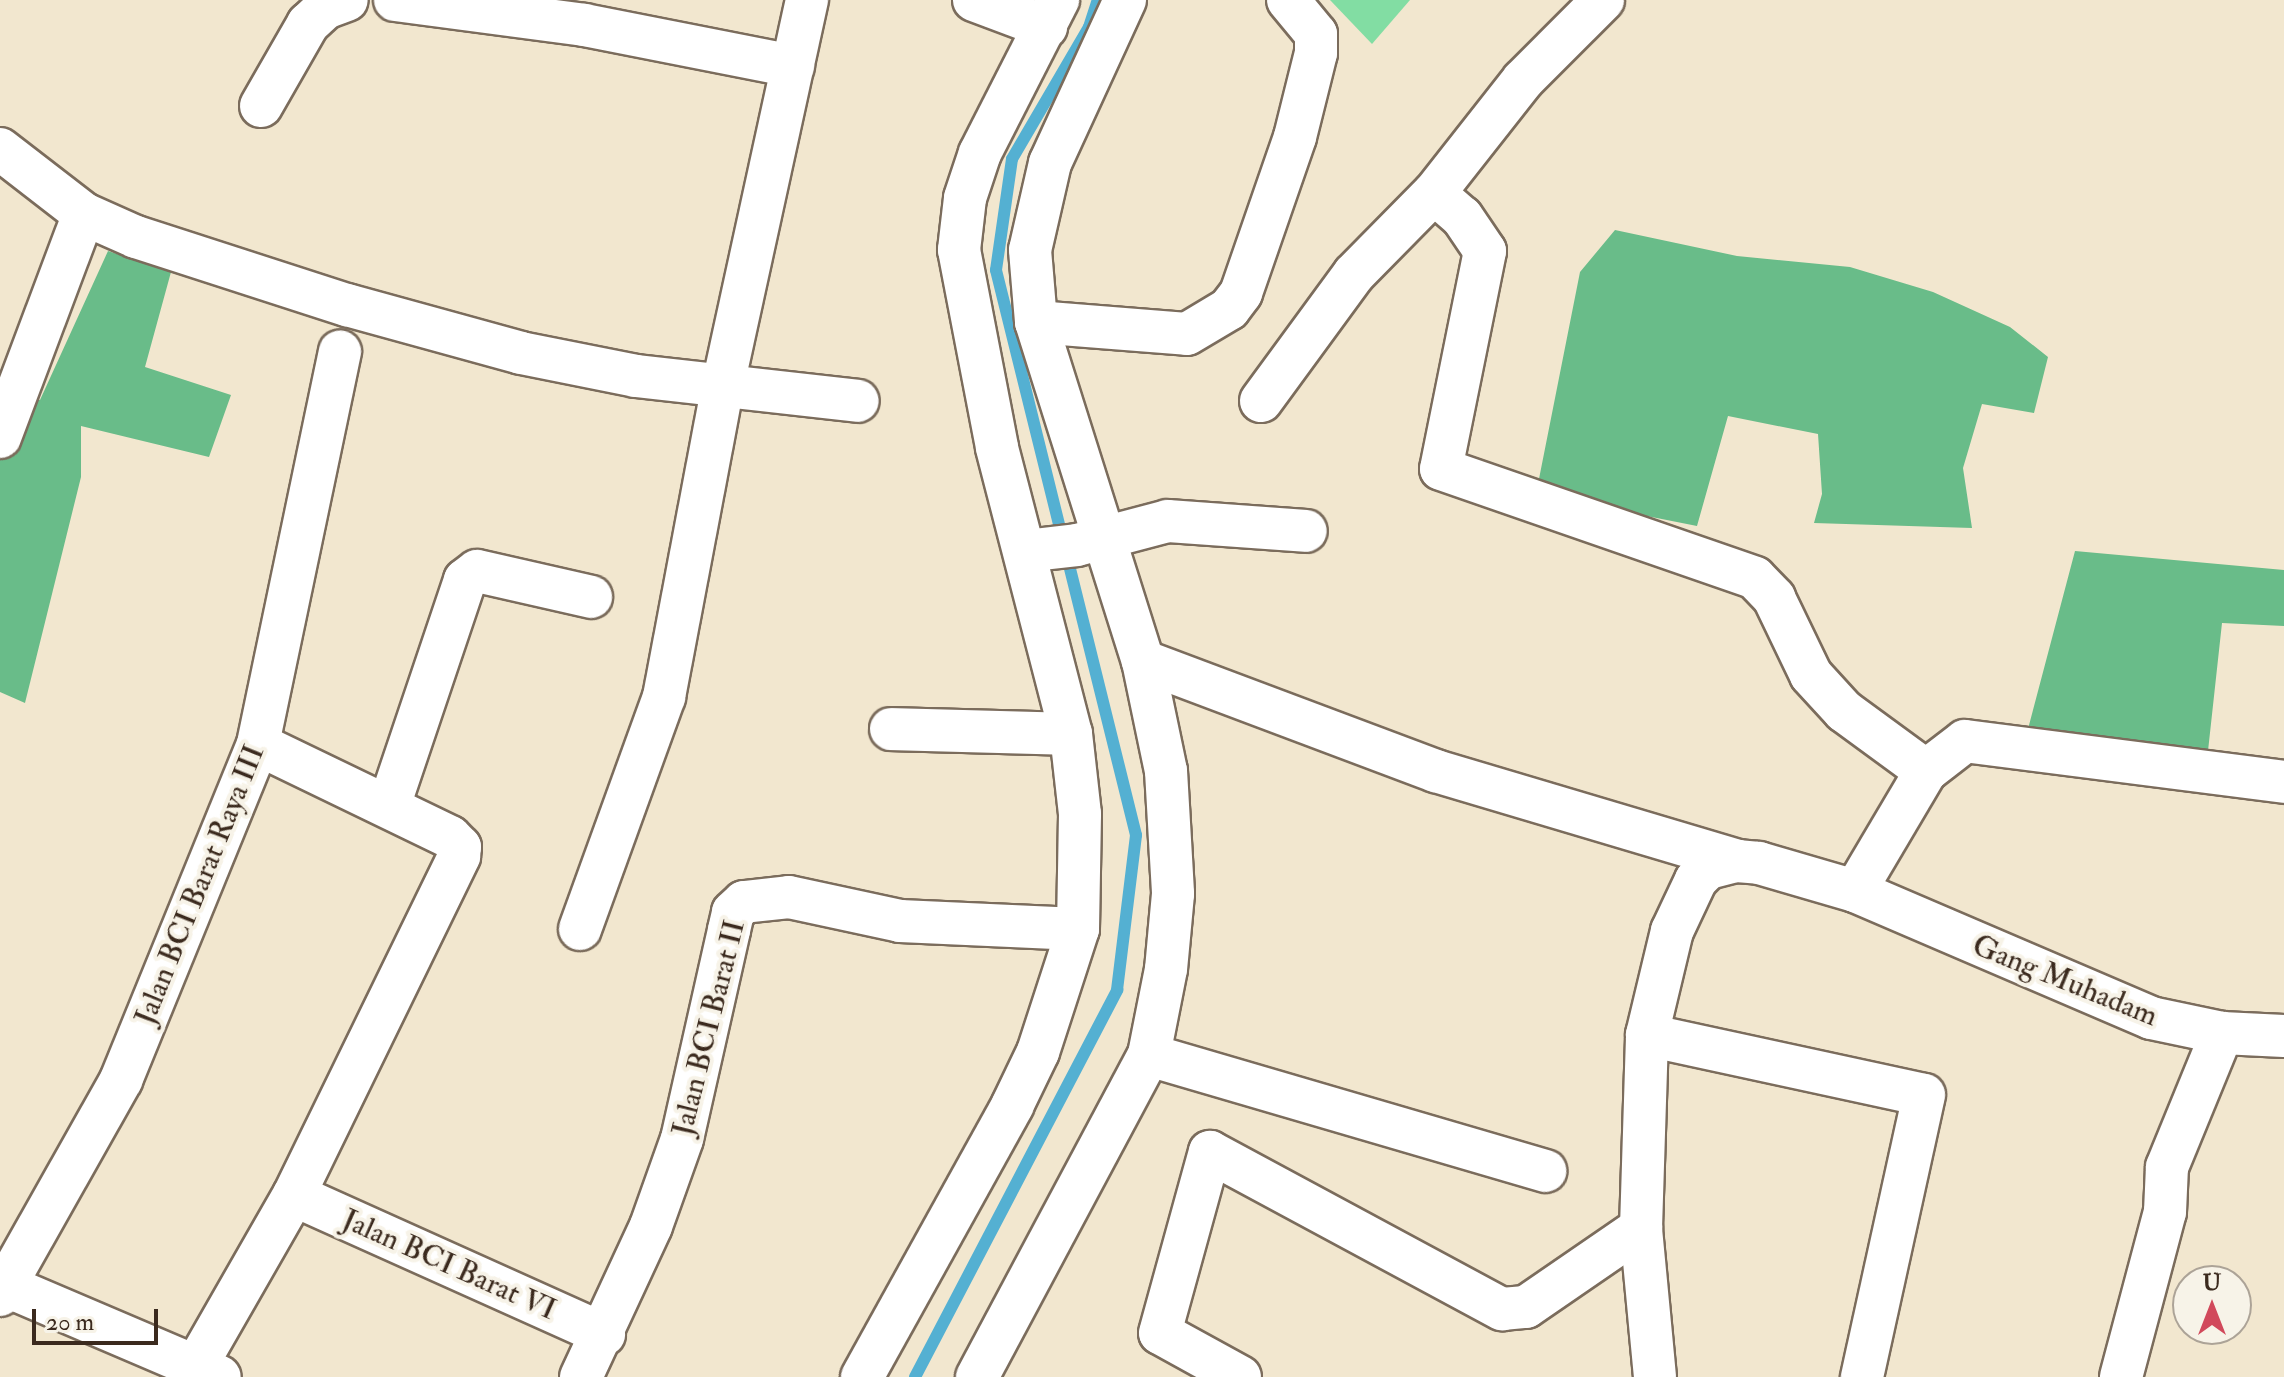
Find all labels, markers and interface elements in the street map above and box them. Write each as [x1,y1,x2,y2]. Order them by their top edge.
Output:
street label: Jalan BCI Barat Raya III [127,740,273,1030]
street label: Jalan BCI Barat II [665,916,753,1140]
street label: Gang Muhadam [1967,927,2163,1035]
street label: Jalan BCI Barat VI [336,1202,562,1328]
north arrow [2172,1265,2252,1345]
text: U [2203,1269,2221,1297]
scale bar [36,1293,162,1343]
text: 20 m [46,1307,94,1338]

